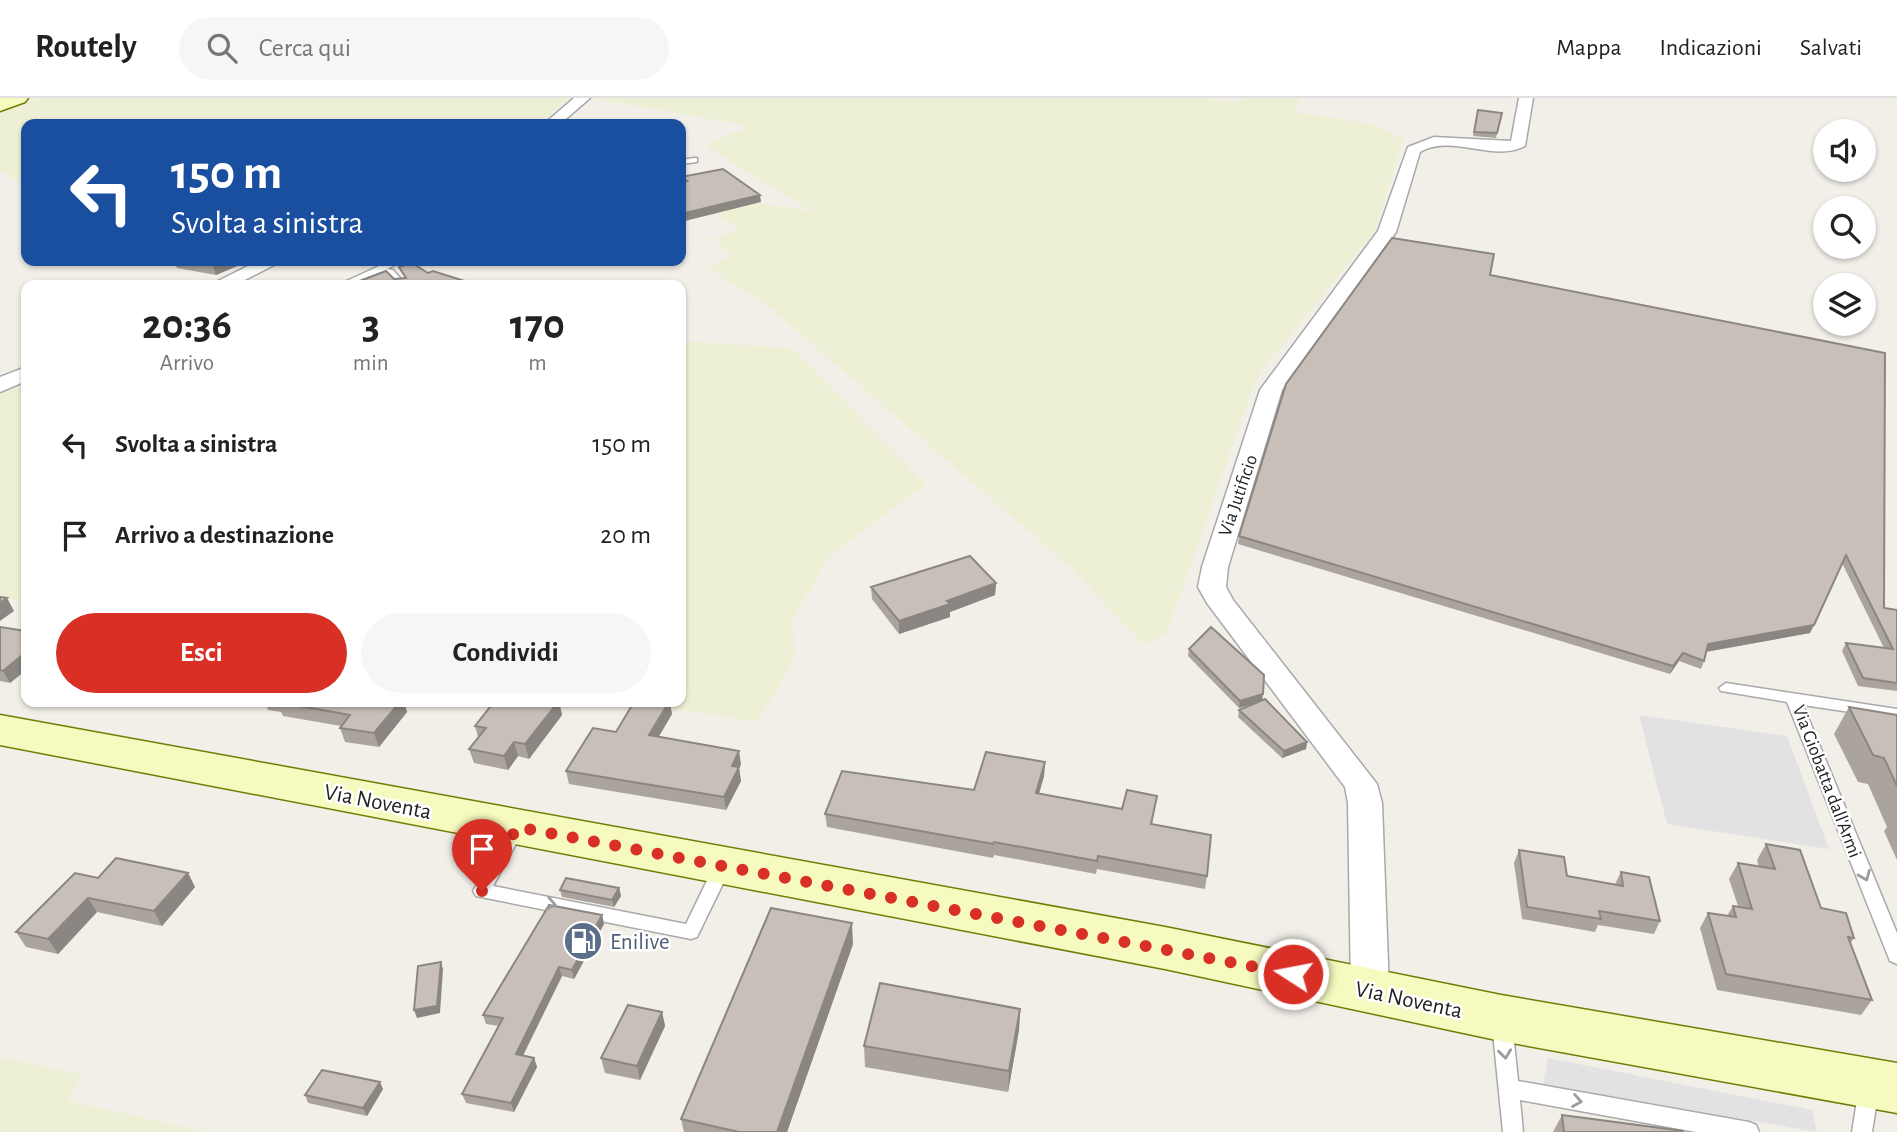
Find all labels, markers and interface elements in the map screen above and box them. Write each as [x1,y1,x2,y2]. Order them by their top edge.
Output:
search box [179,17,669,80]
icon: search [203,29,241,67]
text: Routely [35,31,137,64]
text: Cerca qui [259,35,351,61]
text: Mappa [1556,36,1621,60]
text: Indicazioni [1659,36,1762,60]
text: Salvati [1800,36,1862,60]
map controls [1813,119,1876,336]
button: sound [1813,119,1876,182]
icon: left [56,147,147,238]
text: 150 m [171,149,282,198]
button: search [1813,196,1876,259]
text: Svolta a sinistra [171,207,363,239]
button: layers [1813,273,1876,336]
text: 20:36 [142,304,232,346]
text: 3 [362,304,380,346]
text: 170 [510,304,565,346]
text: Arrivo [160,352,214,375]
text: min [353,352,389,375]
text: m [528,352,547,375]
icon: left [56,426,94,464]
text: Svolta a sinistra [115,431,277,457]
text: 150 m [592,431,651,457]
street label: Via Jutificio [1216,452,1261,539]
icon: arrive [56,517,94,555]
text: Arrivo a destinazione [115,522,334,548]
text: 20 m [600,522,651,548]
button: Esci [56,613,347,693]
button: Condividi [361,613,651,693]
street label: Via Giobatta dall'Armi [1789,703,1864,861]
street label: Via Noventa [322,781,433,824]
pin [452,819,512,891]
icon: arrive [463,830,501,868]
one-way arrow [1856,869,1870,881]
one-way arrow [545,896,557,911]
fuel station icon: Enilive [562,920,604,962]
place label: Enilive [610,931,670,954]
position arrow [1256,937,1330,1011]
street label: Via Noventa [1353,978,1464,1023]
one-way arrow [1498,1048,1513,1060]
one-way arrow [1571,1093,1583,1108]

